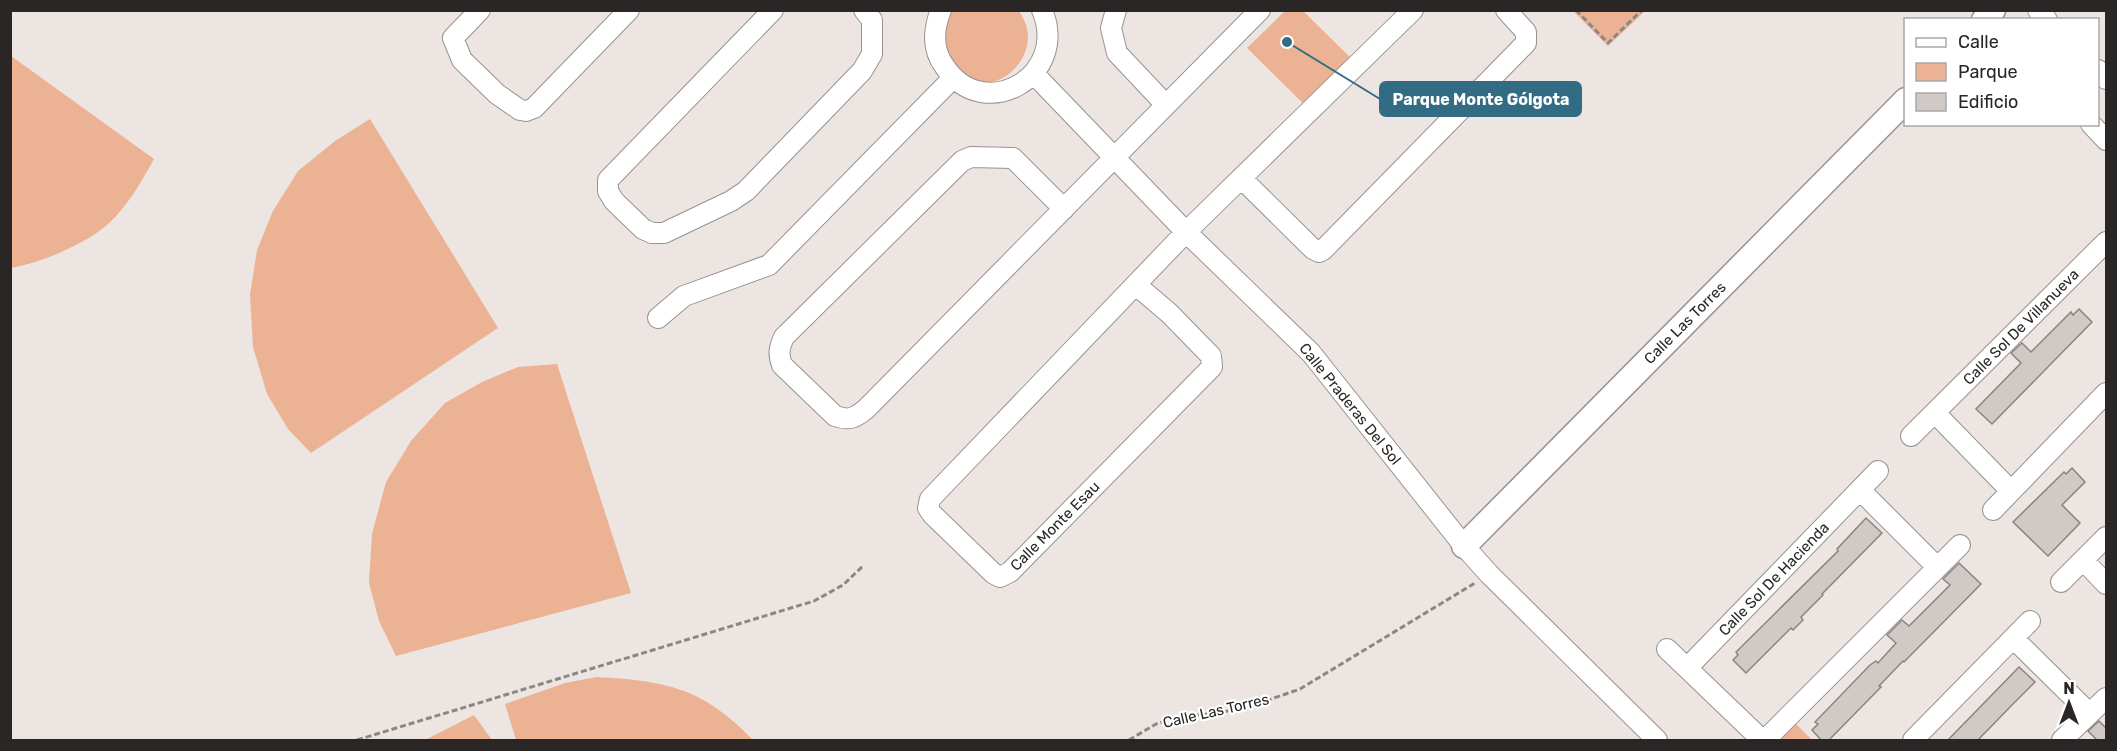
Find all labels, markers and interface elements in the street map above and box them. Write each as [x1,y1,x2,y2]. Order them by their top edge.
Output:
legend [1904,18,2099,126]
text: Calle [1958,31,1999,53]
text: Parque [1958,61,2018,83]
callout: Parque Monte Gólgota [1380,82,1581,116]
text: Parque Monte Gólgota [1393,90,1569,109]
text: Edificio [1958,91,2018,113]
street label: Calle Sol De Villanueva [1959,265,2083,389]
street label: Calle Las Torres [1640,278,1730,368]
street label: Calle Praderas Del Sol [1295,340,1405,468]
street label: Calle Monte Esau [1007,478,1103,574]
street label: Calle Sol De Hacienda [1715,518,1833,640]
north arrow [2039,673,2099,733]
text: N [2063,679,2075,698]
street label: Calle Las Torres [1161,690,1271,732]

